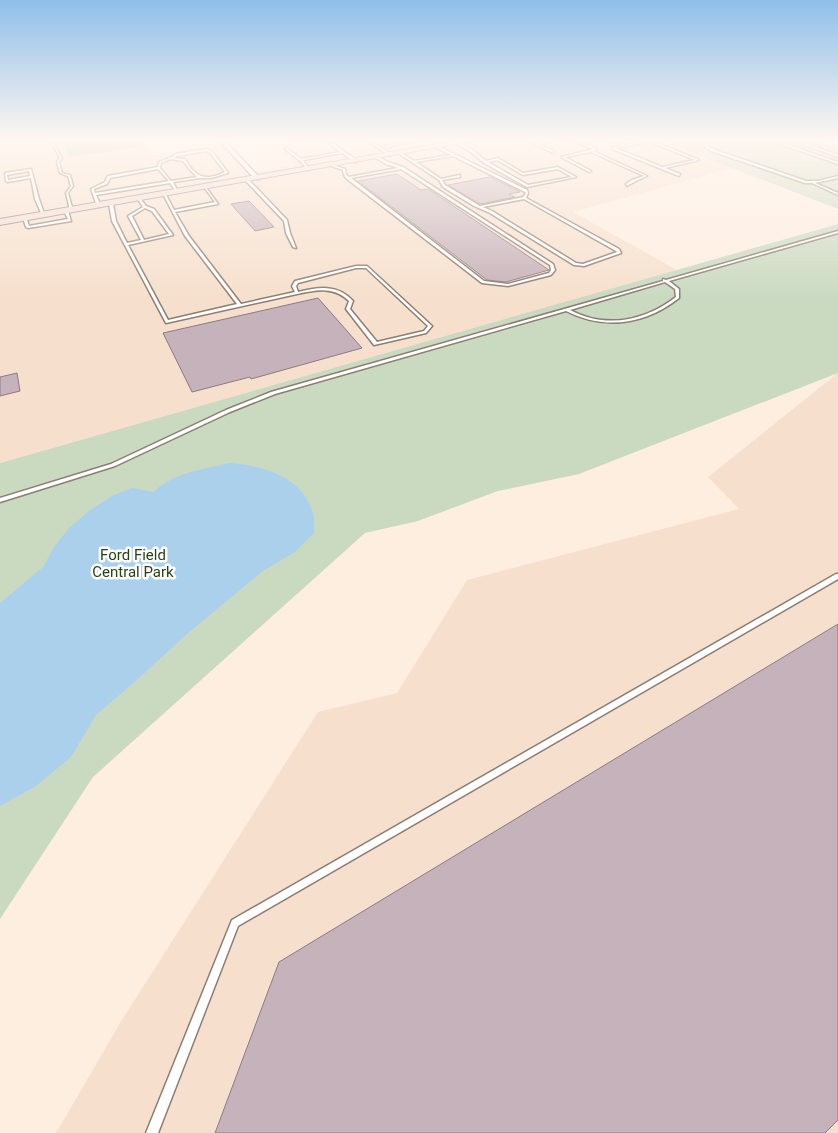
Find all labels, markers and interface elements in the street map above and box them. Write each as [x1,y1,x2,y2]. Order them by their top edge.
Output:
park label: Ford Field Central Park [92,546,174,581]

